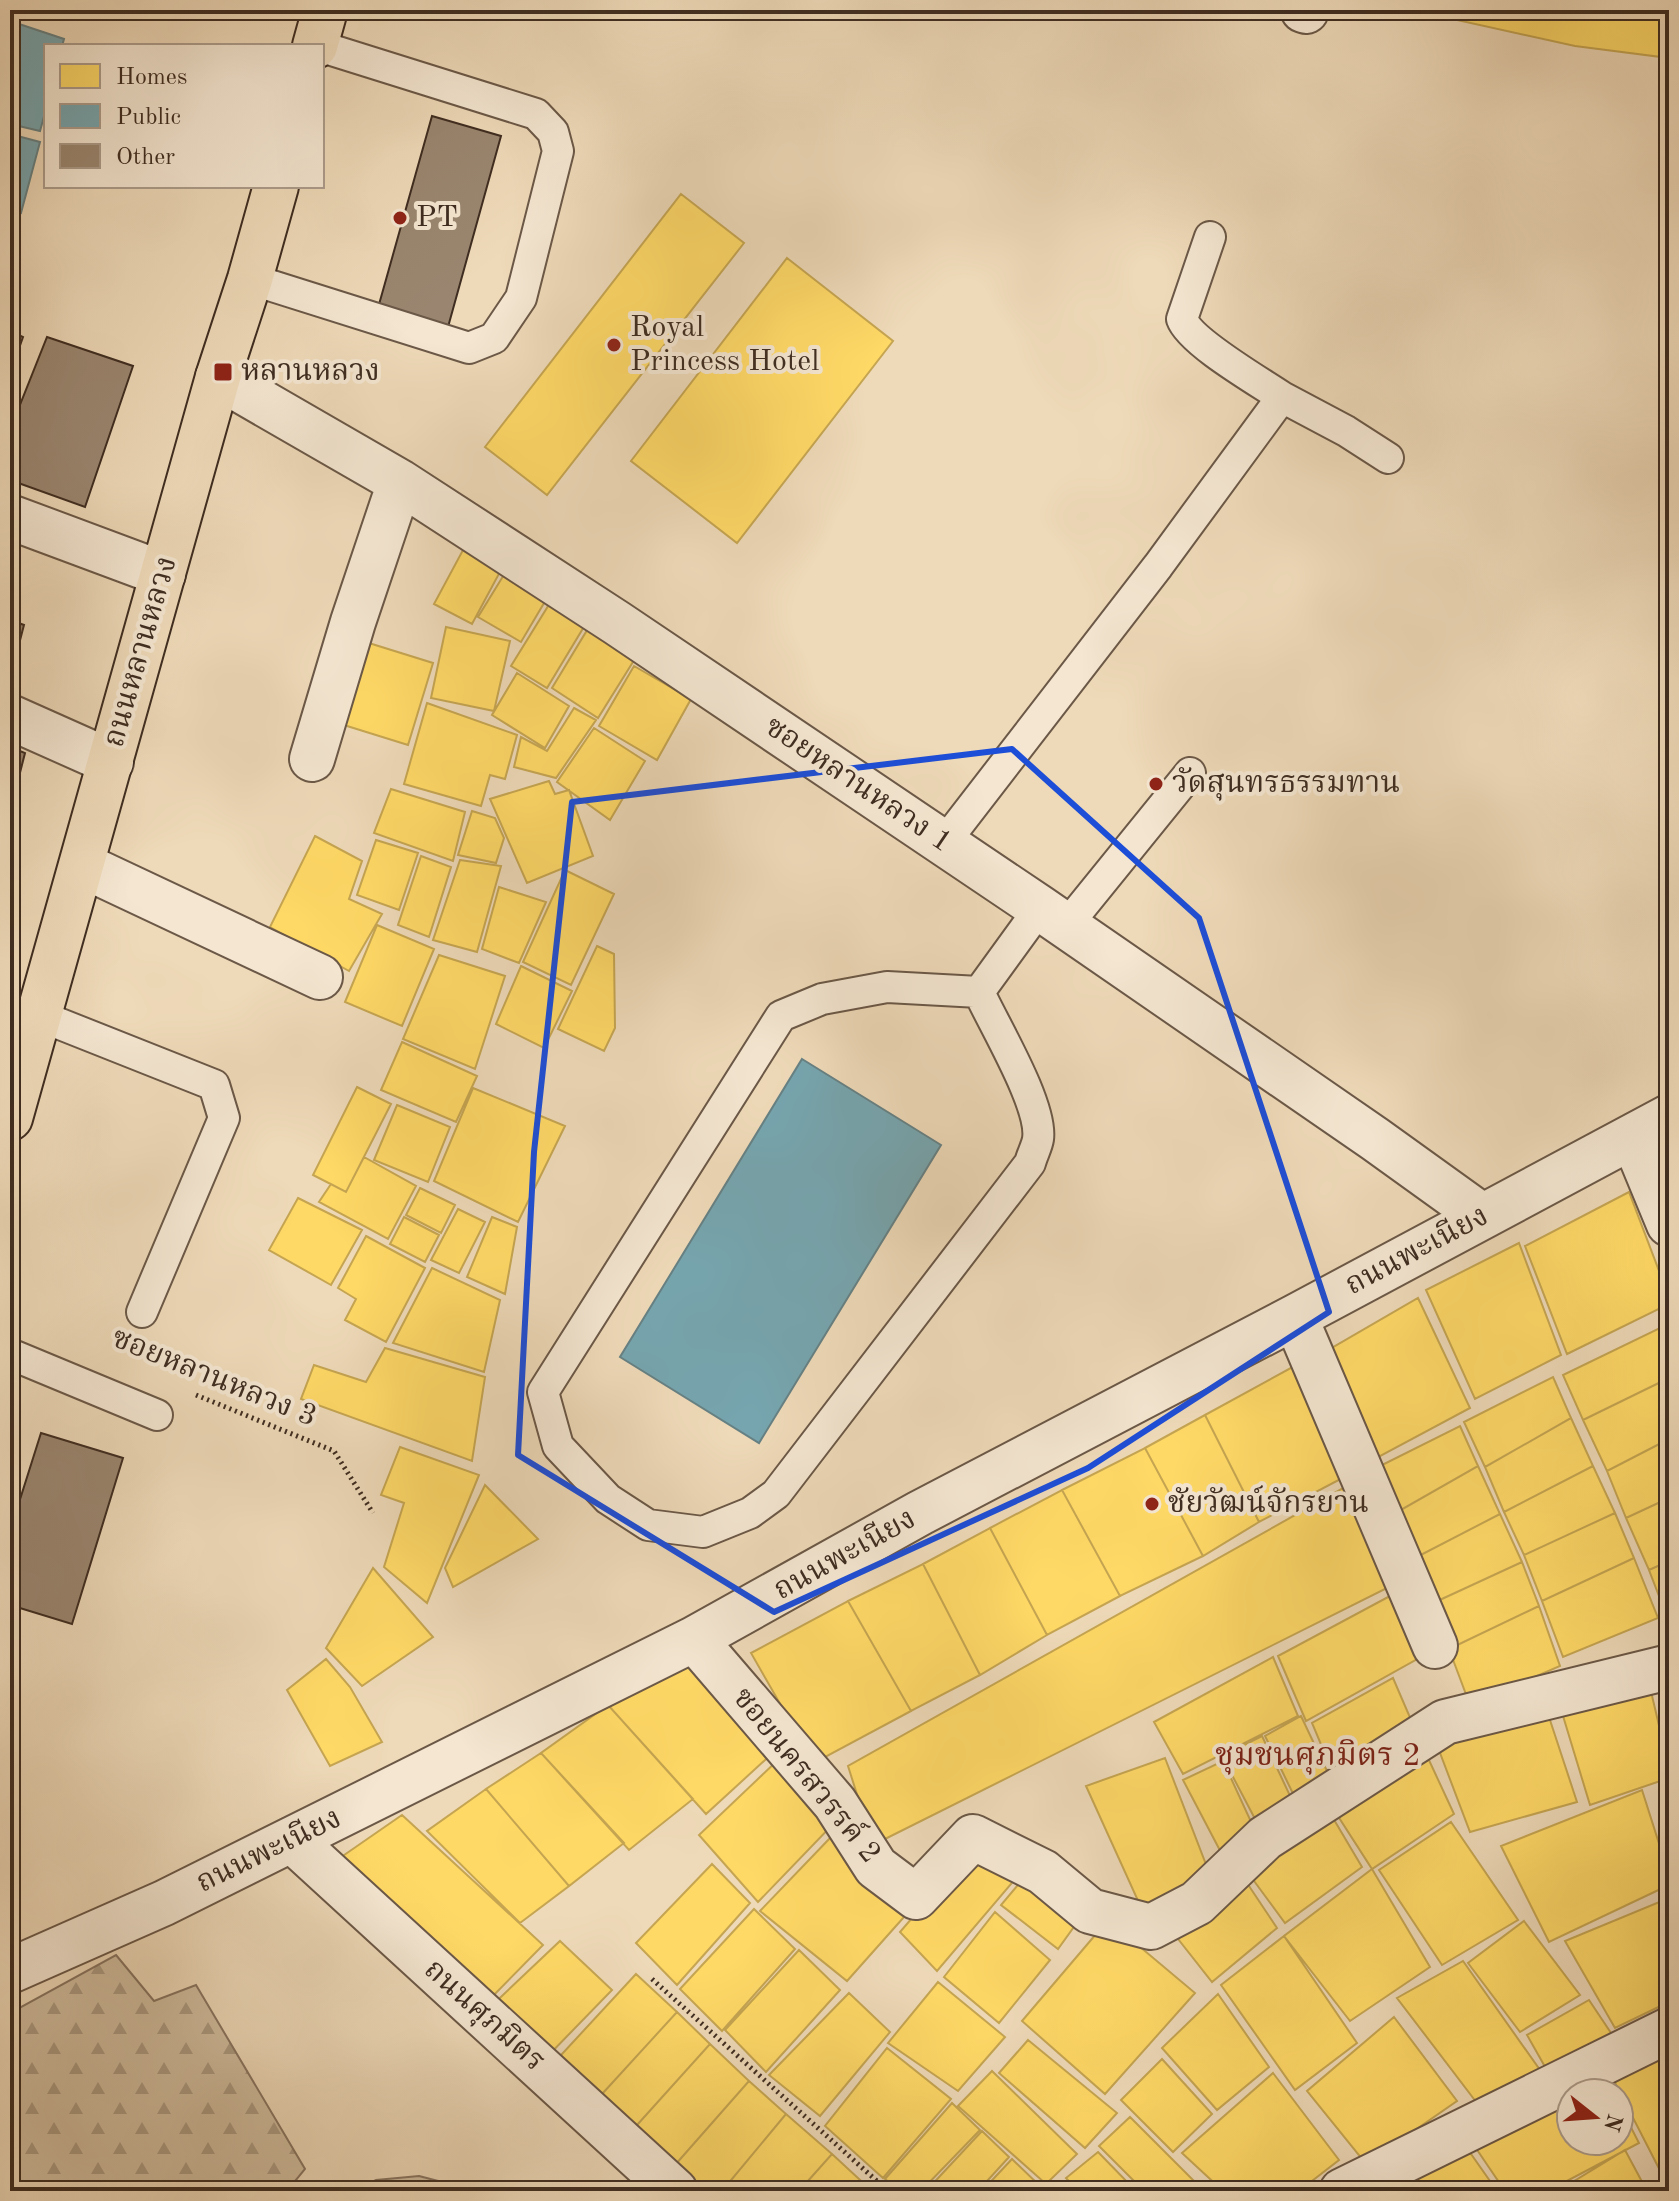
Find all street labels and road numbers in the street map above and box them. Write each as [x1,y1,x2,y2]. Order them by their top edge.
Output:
street label: ถนนหลานหลวง [99,553,183,751]
street label: ซอยหลานหลวง 1 [759,712,957,858]
street label: ถนนพะเนียง [1339,1198,1493,1301]
street label: ซอยหลานหลวง 3 [107,1323,321,1433]
street label: ถนนพะเนียง [768,1501,921,1606]
street label: ซอยนครสวรรค์ 2 [726,1680,889,1869]
street label: ถนนพะเนียง [191,1800,346,1899]
street label: ถนนศุภมิตร [417,1952,552,2079]

